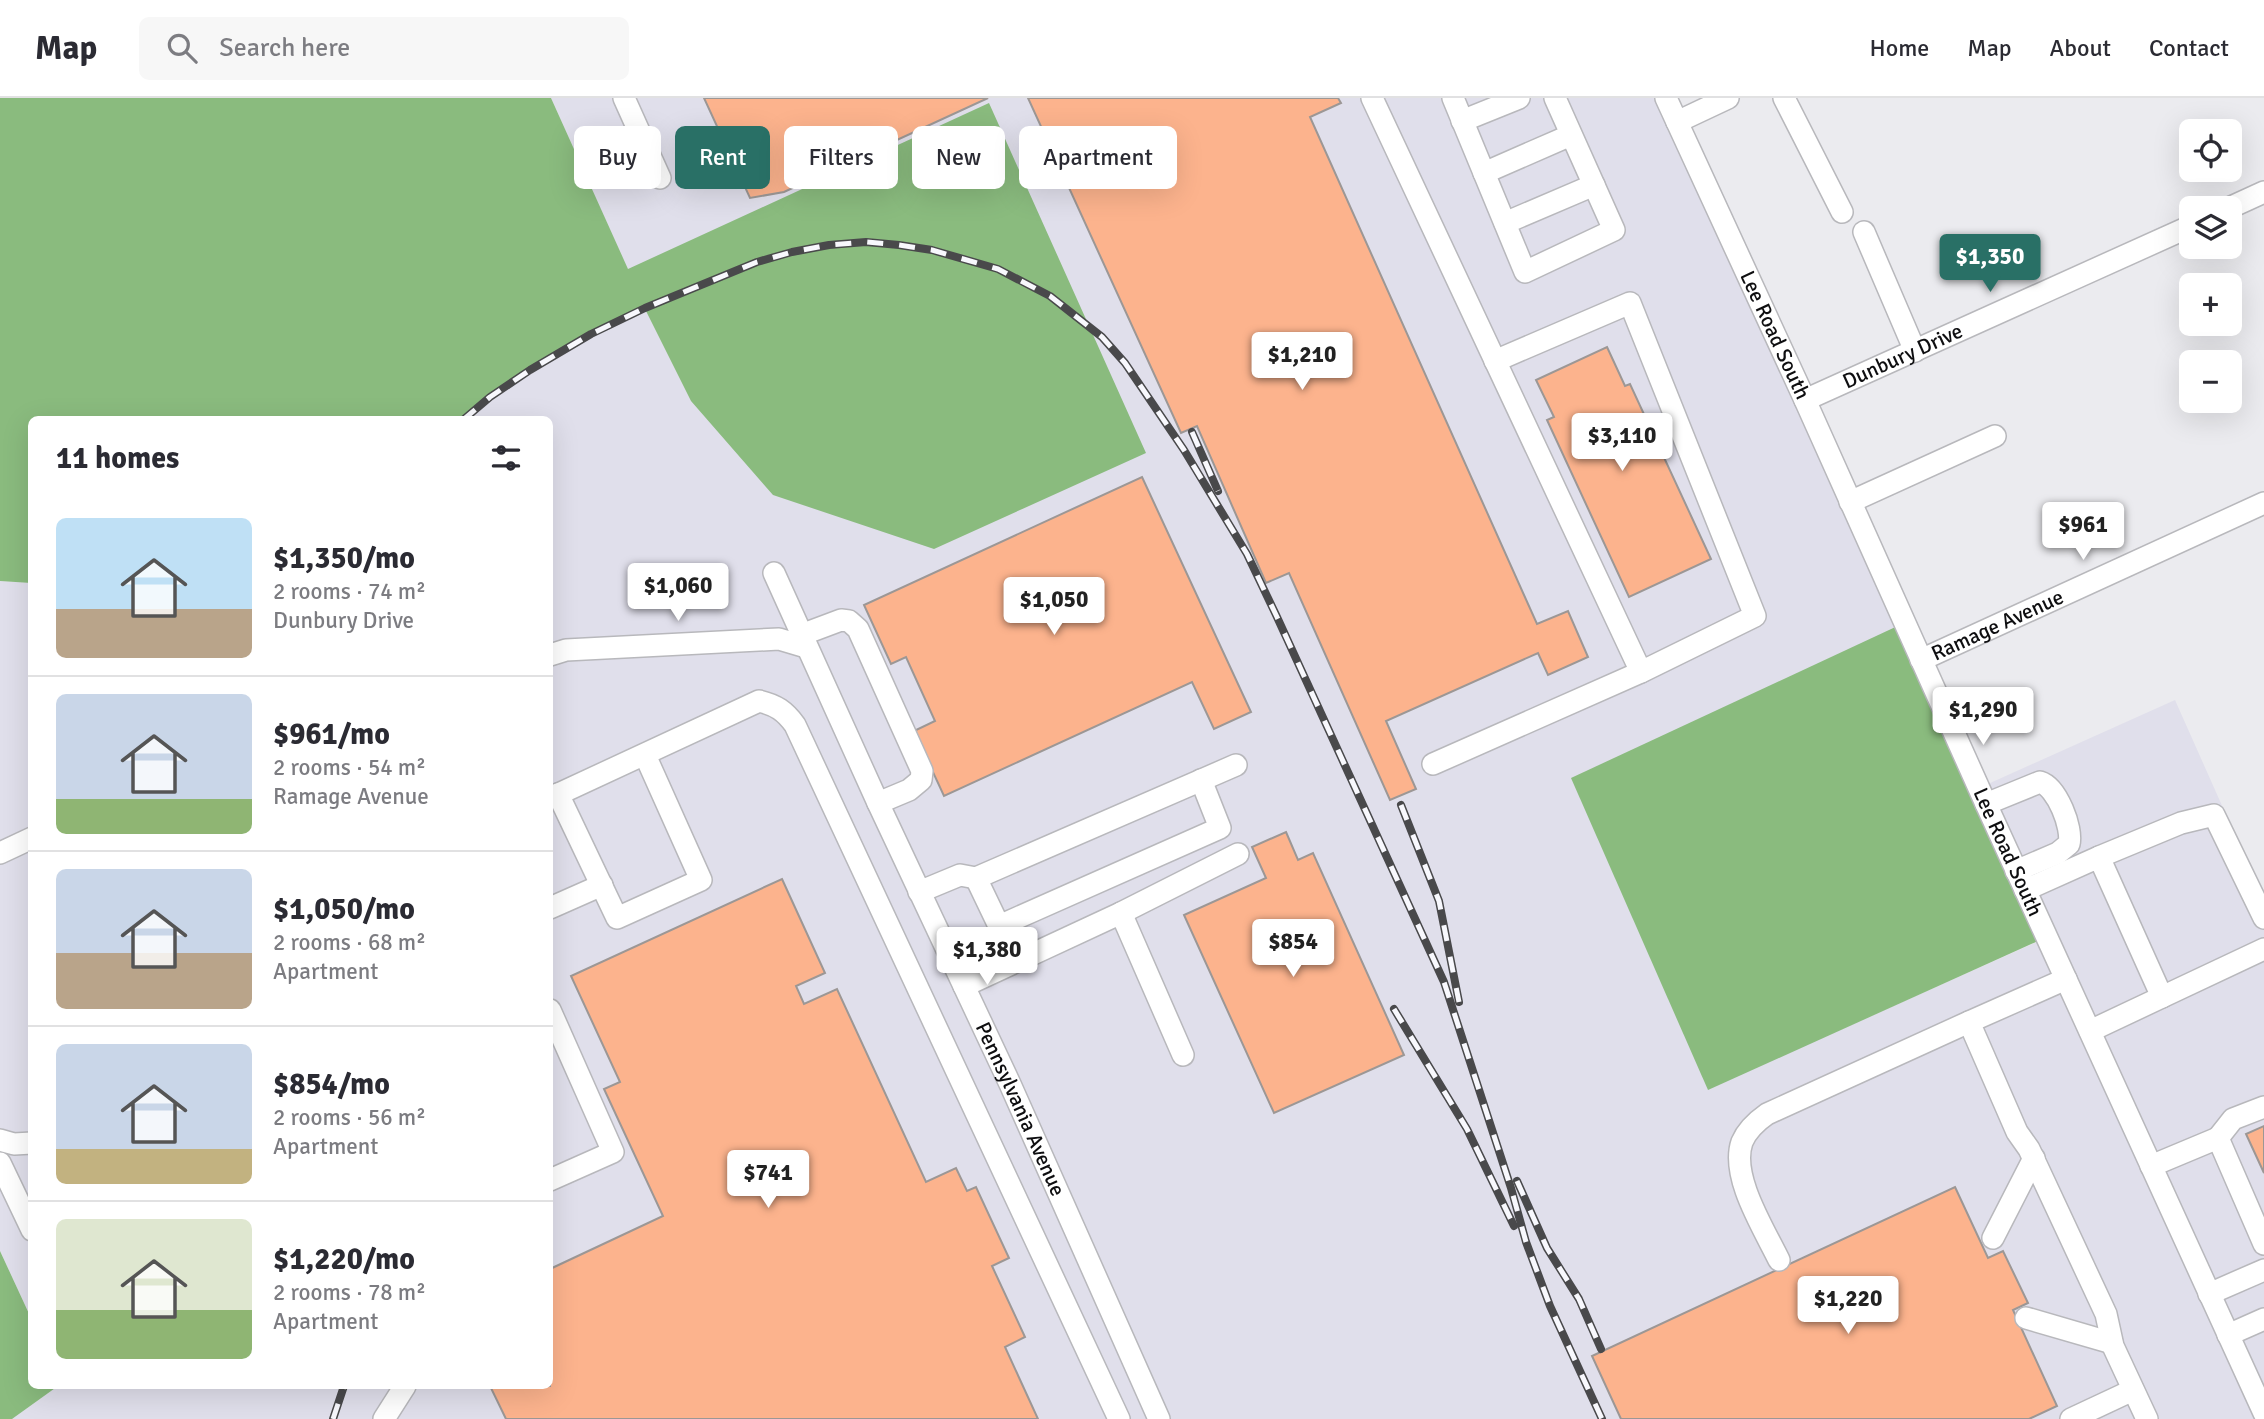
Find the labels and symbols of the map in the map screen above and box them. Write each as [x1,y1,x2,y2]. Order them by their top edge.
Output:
pin: $1,350 [1933,234,2047,294]
street label: Lee Road South [1734,267,1816,403]
street label: Dunbury Drive [1838,318,1967,394]
pin: $1,210 [1245,332,1359,392]
pin: $3,110 [1565,414,1679,473]
pin: $961 [2042,503,2124,562]
pin: $1,060 [621,564,735,623]
pin: $1,050 [997,578,1111,637]
street label: Ramage Avenue [1927,584,2068,666]
pin: $1,290 [1926,688,2040,747]
street label: Lee Road South [1967,784,2049,921]
pin: $854 [1252,920,1334,979]
pin: $1,380 [930,928,1044,987]
street label: Pennsylvania Avenue [970,1018,1071,1200]
pin: $741 [727,1150,809,1210]
pin: $1,220 [1791,1276,1905,1336]

